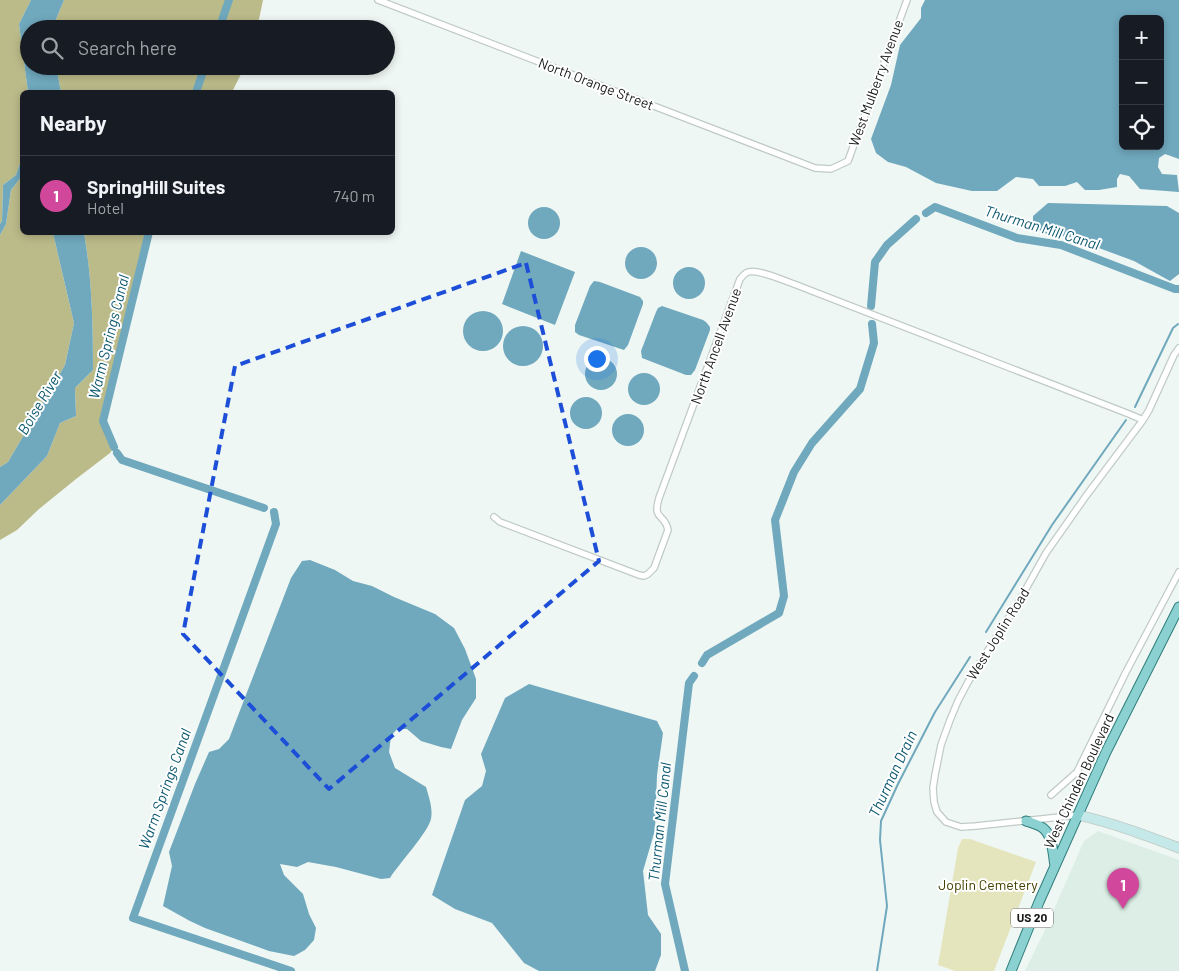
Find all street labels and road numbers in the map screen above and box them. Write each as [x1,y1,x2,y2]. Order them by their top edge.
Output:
street label: West Mulberry Avenue [845,17,906,149]
street label: North Orange Street [536,54,656,113]
street label: North Ancell Avenue [687,285,744,406]
street label: West Joplin Road [963,585,1033,683]
street label: West Chinden Boulevard [1040,711,1117,851]
road number: US 20 [1011,908,1053,928]

